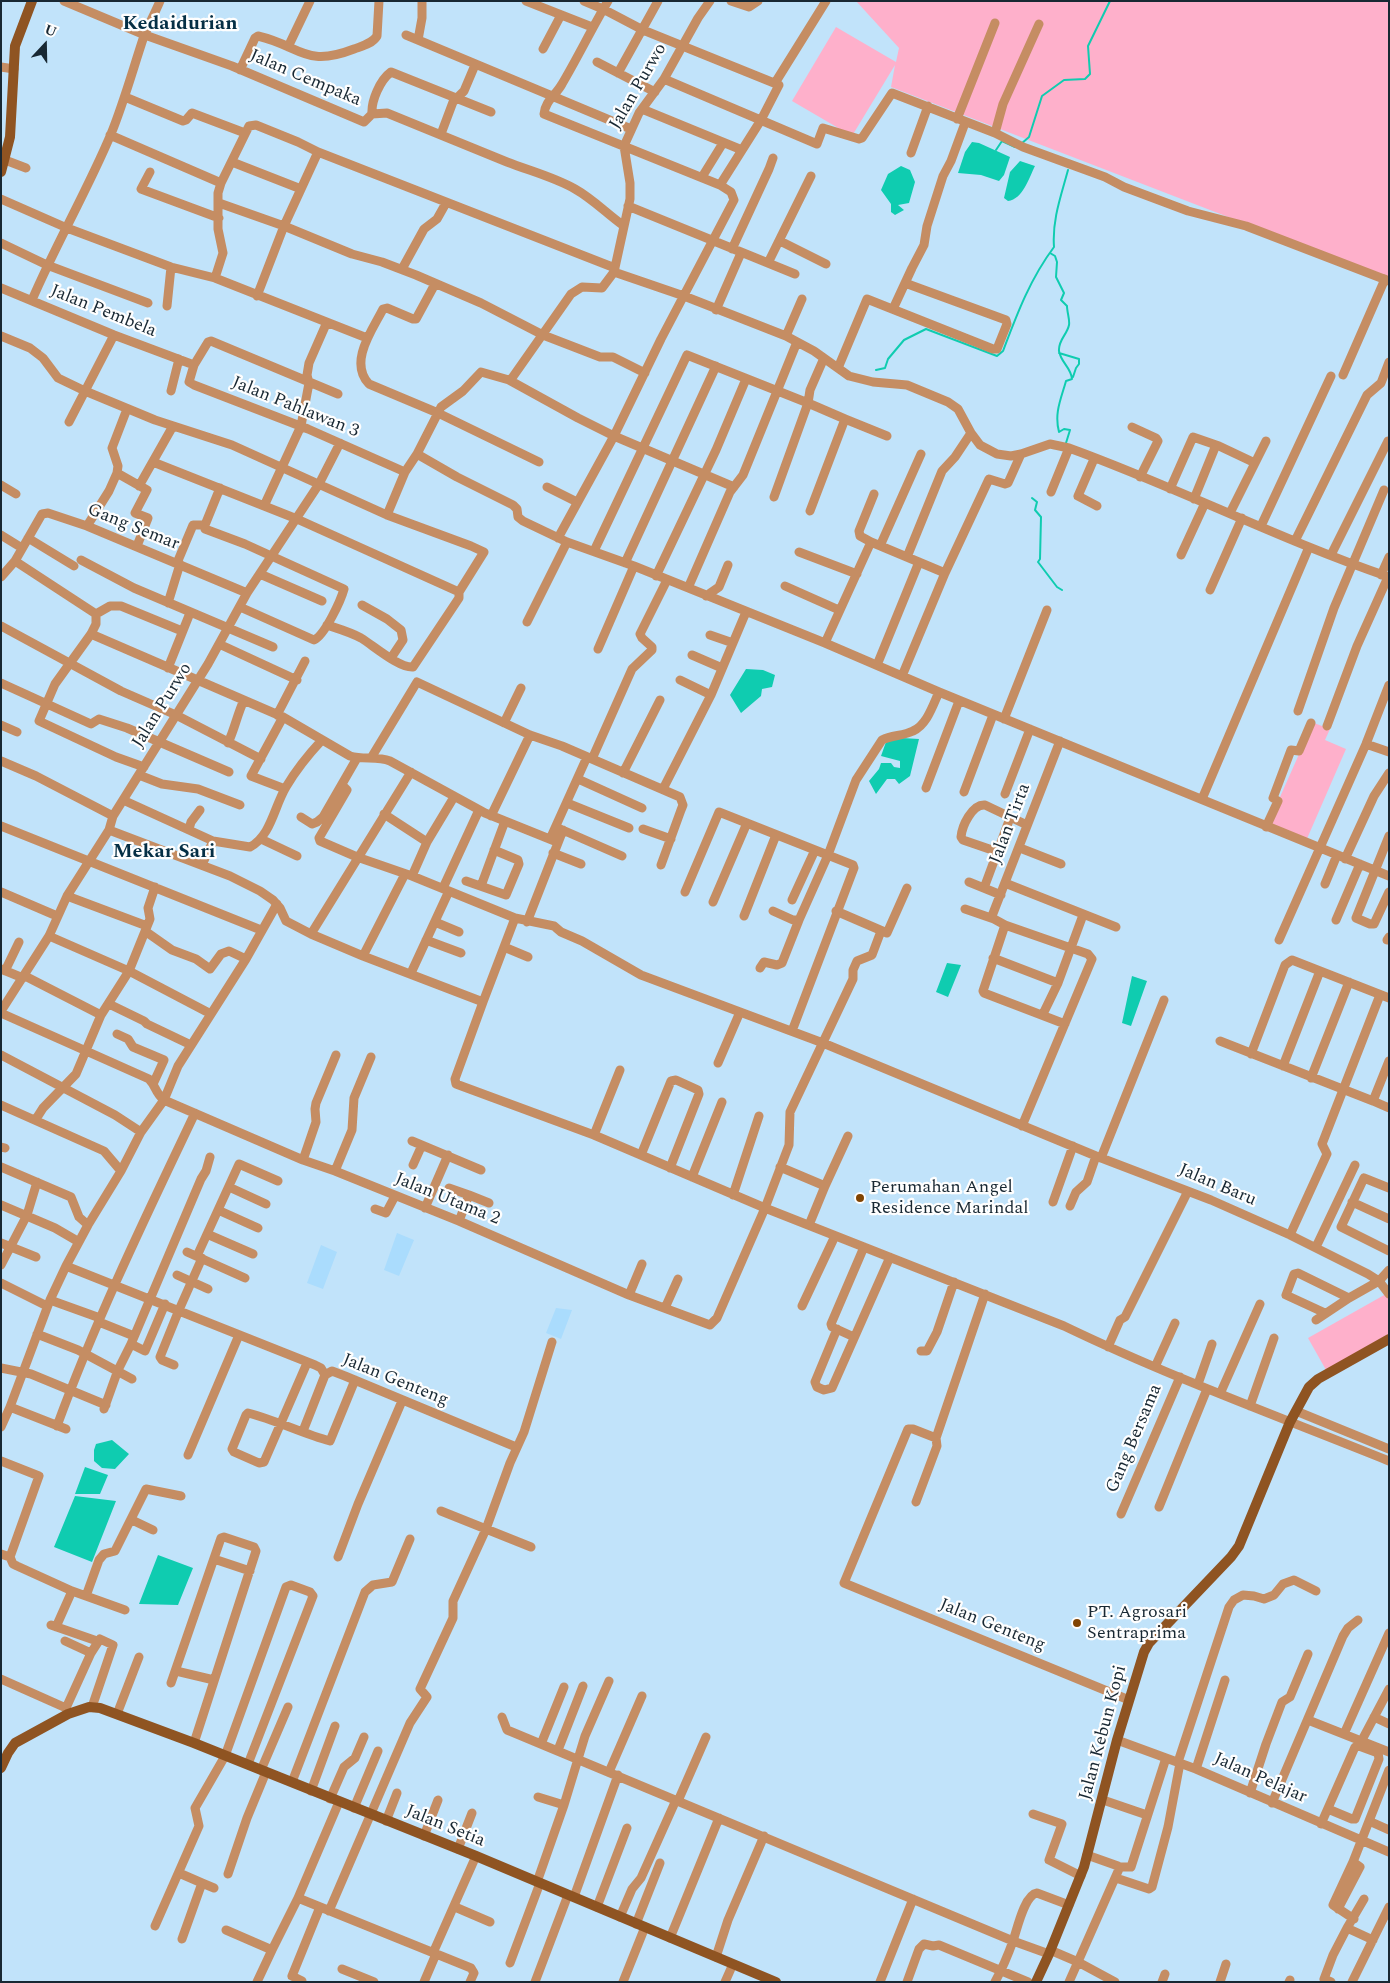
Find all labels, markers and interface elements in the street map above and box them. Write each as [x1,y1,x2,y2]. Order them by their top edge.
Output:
district label: Kedaidurian [122,13,238,37]
text: U [41,19,60,42]
north arrow [20,20,70,70]
street label: Jalan Purwo [606,40,672,134]
street label: Jalan Cempaka [246,46,364,112]
street label: Jalan Pembela [47,281,159,343]
street label: Jalan Pahlawan 3 [228,373,362,443]
street label: Gang Semar [84,500,182,556]
street label: Jalan Purwo [128,659,198,753]
street label: Jalan Tirta [986,781,1036,867]
district label: Mekar Sari [113,841,215,865]
street label: Jalan Baru [1175,1160,1259,1212]
street label: Jalan Utama 2 [391,1169,503,1231]
place label: Perumahan Angel Residence Marindal [870,1177,1028,1220]
marker: Perumahan Angel Residence Marindal [854,1192,866,1204]
street label: Jalan Genteng [339,1350,451,1412]
street label: Gang Bersama [1102,1381,1168,1497]
street label: Jalan Genteng [936,1595,1048,1657]
place label: PT. Agrosari Sentraprima [1087,1602,1187,1645]
marker: PT. Agrosari Sentraprima [1071,1617,1083,1629]
street label: Jalan Kebun Kopi [1076,1663,1132,1803]
street label: Jalan Pelajar [1210,1749,1310,1809]
street label: Jalan Setia [402,1801,488,1853]

